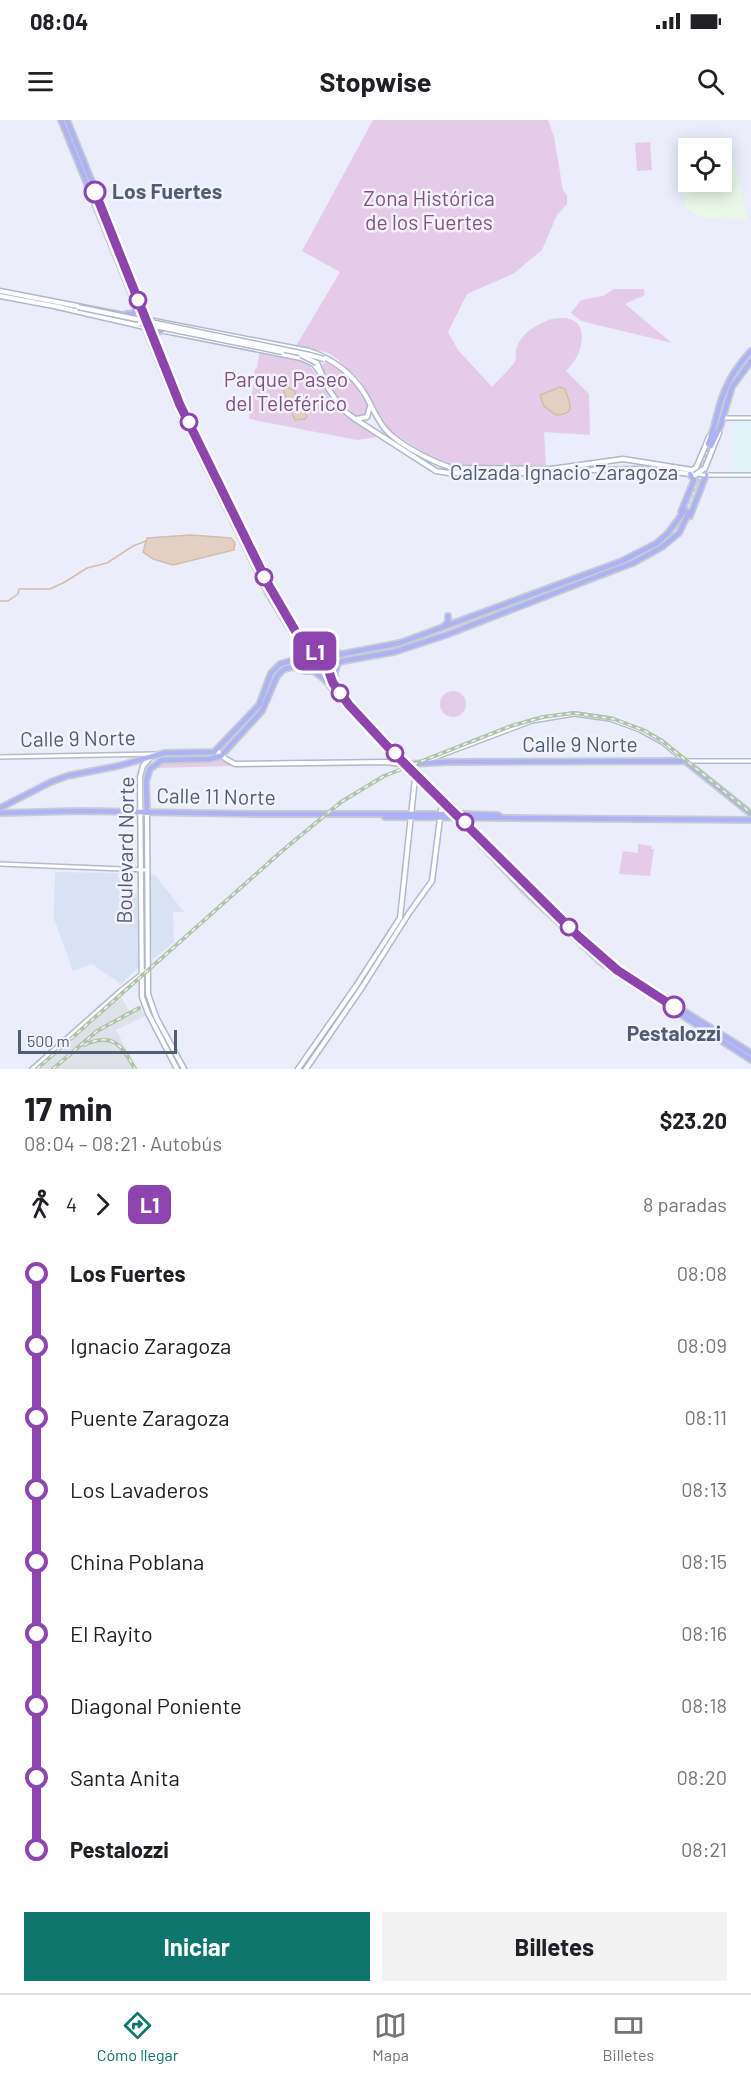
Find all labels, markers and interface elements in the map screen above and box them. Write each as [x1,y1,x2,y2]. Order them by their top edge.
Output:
text: 08:04 [30,8,88,34]
icon: menu [24,65,57,98]
text: Stopwise [319,65,432,97]
icon: search [694,65,727,98]
map controls [678,138,732,192]
button: locate [678,138,732,192]
place label: Los Fuertes [112,178,222,203]
marker: Los Fuertes [84,181,106,203]
park label: Zona Histórica de los Fuertes [363,185,495,234]
unlabelled marker [129,291,147,309]
park label: Parque Paseo del Teleférico [224,366,348,415]
unlabelled marker [180,413,198,431]
street label: Calzada Ignacio Zaragoza [450,459,678,484]
unlabelled marker [255,568,273,586]
line badge: L1 [288,632,342,670]
text: L1 [305,639,325,664]
unlabelled marker [331,684,349,702]
street label: Calle 9 Norte [20,724,136,751]
street label: Calle 9 Norte [522,731,638,756]
unlabelled marker [386,744,404,762]
street label: Boulevard Norte [111,776,138,924]
street label: Calle 11 Norte [156,782,276,809]
unlabelled marker [456,813,474,831]
unlabelled marker [560,918,578,936]
marker: Pestalozzi [663,996,685,1018]
place label: Pestalozzi [627,1020,721,1045]
scale bar [18,1027,177,1055]
text: 500 m [27,1031,70,1050]
text: 17 min [24,1088,113,1128]
text: $23.20 [660,1107,727,1133]
text: 08:04 – 08:21 · Autobús [24,1131,222,1155]
icon: walk [24,1188,57,1221]
icon: forward [86,1188,119,1221]
text: 4 [66,1192,77,1216]
text: L1 [140,1192,159,1217]
text: 8 paradas [643,1192,727,1216]
text: Los Fuertes [70,1260,185,1286]
text: 08:08 [677,1261,727,1285]
text: Ignacio Zaragoza [70,1332,231,1358]
text: 08:09 [677,1333,727,1357]
text: Puente Zaragoza [70,1404,230,1430]
text: 08:11 [684,1405,727,1429]
text: Los Lavaderos [70,1476,209,1502]
text: 08:13 [681,1477,727,1501]
text: China Poblana [70,1548,204,1574]
text: 08:15 [681,1549,727,1573]
text: El Rayito [70,1620,153,1646]
text: 08:16 [681,1621,727,1645]
text: Diagonal Poniente [70,1692,242,1718]
text: 08:18 [681,1693,727,1717]
text: Santa Anita [70,1764,180,1790]
text: 08:20 [676,1765,727,1789]
text: Pestalozzi [70,1836,169,1862]
text: 08:21 [681,1837,727,1861]
button: Iniciar [24,1912,370,1981]
button: Billetes [382,1912,727,1981]
tab: Cómo llegar [97,2009,179,2064]
tab: Mapa [372,2009,409,2064]
tab: Billetes [603,2009,654,2064]

